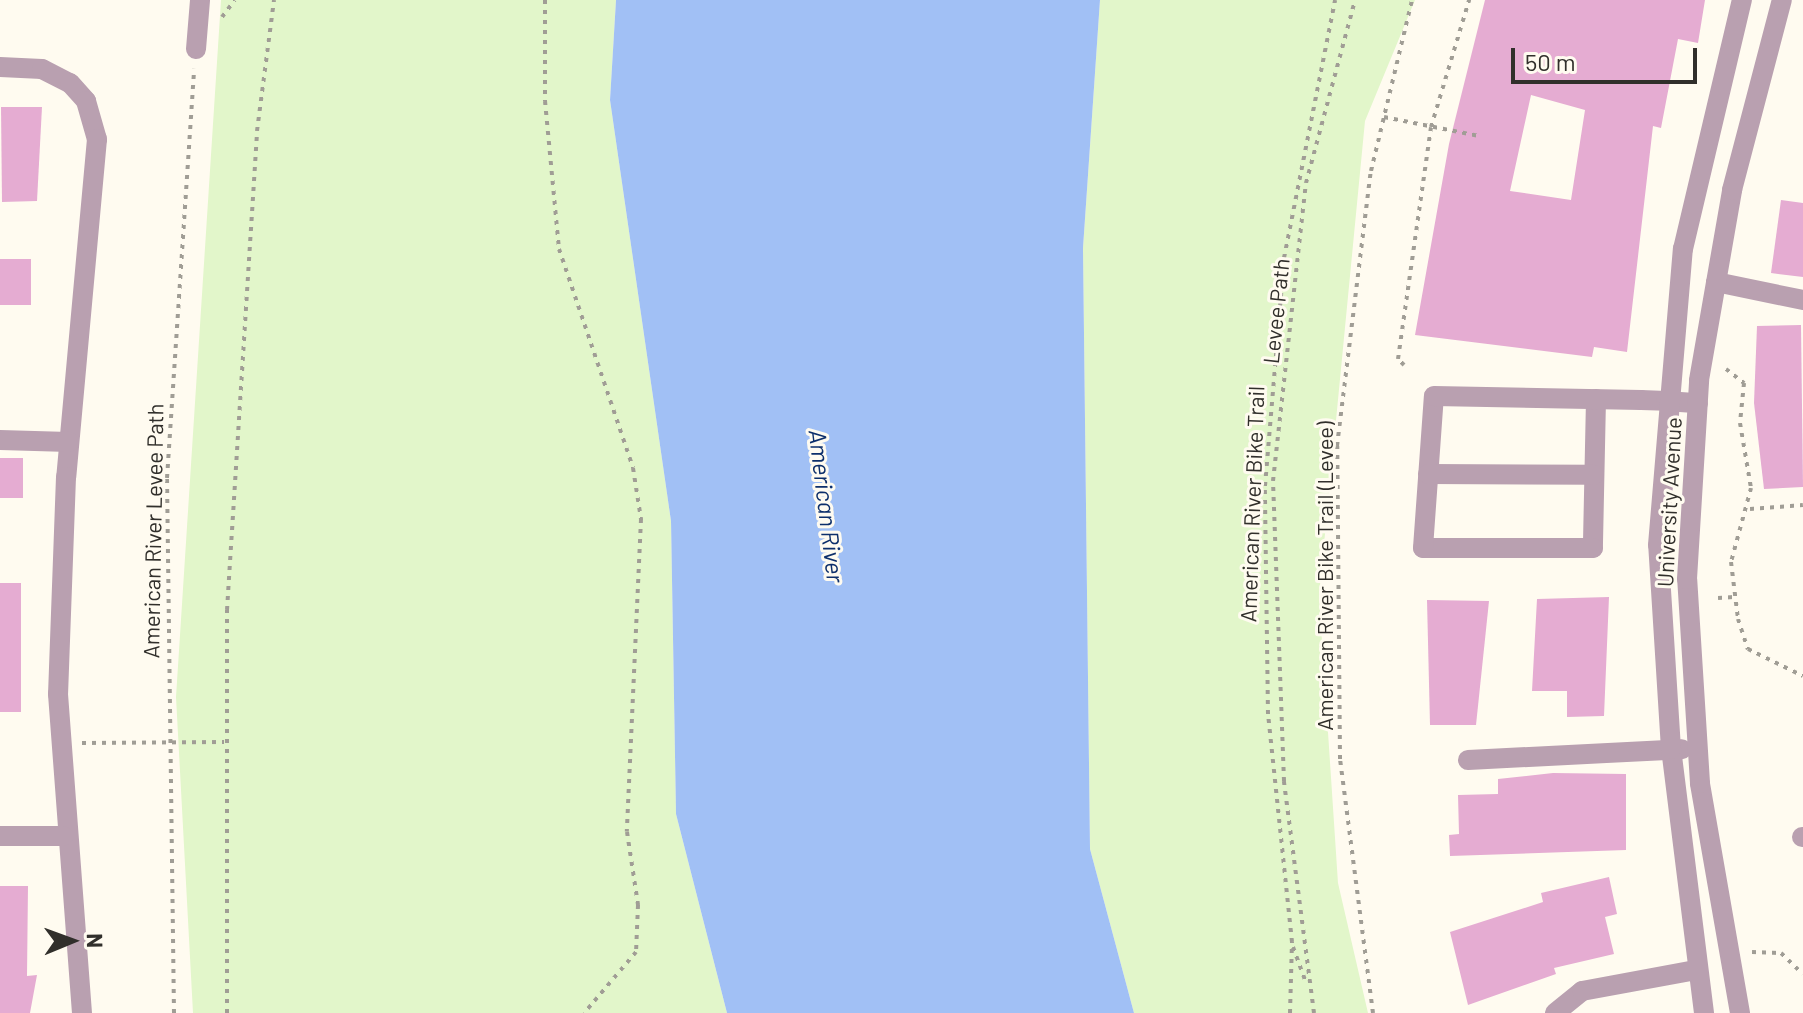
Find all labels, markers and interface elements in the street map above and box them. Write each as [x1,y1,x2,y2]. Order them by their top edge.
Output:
scale bar [1515,32,1701,82]
text: 50 m [1525,47,1576,76]
street label: Levee Path [1257,257,1295,365]
street label: American River Bike Trail [1235,385,1269,623]
street label: American River Levee Path [138,403,168,659]
street label: University Avenue [1651,416,1687,588]
street label: American River Bike Trail (Levee) [1312,421,1338,731]
water label: American River [803,428,851,584]
north arrow [32,901,112,981]
text: N [83,933,109,948]

